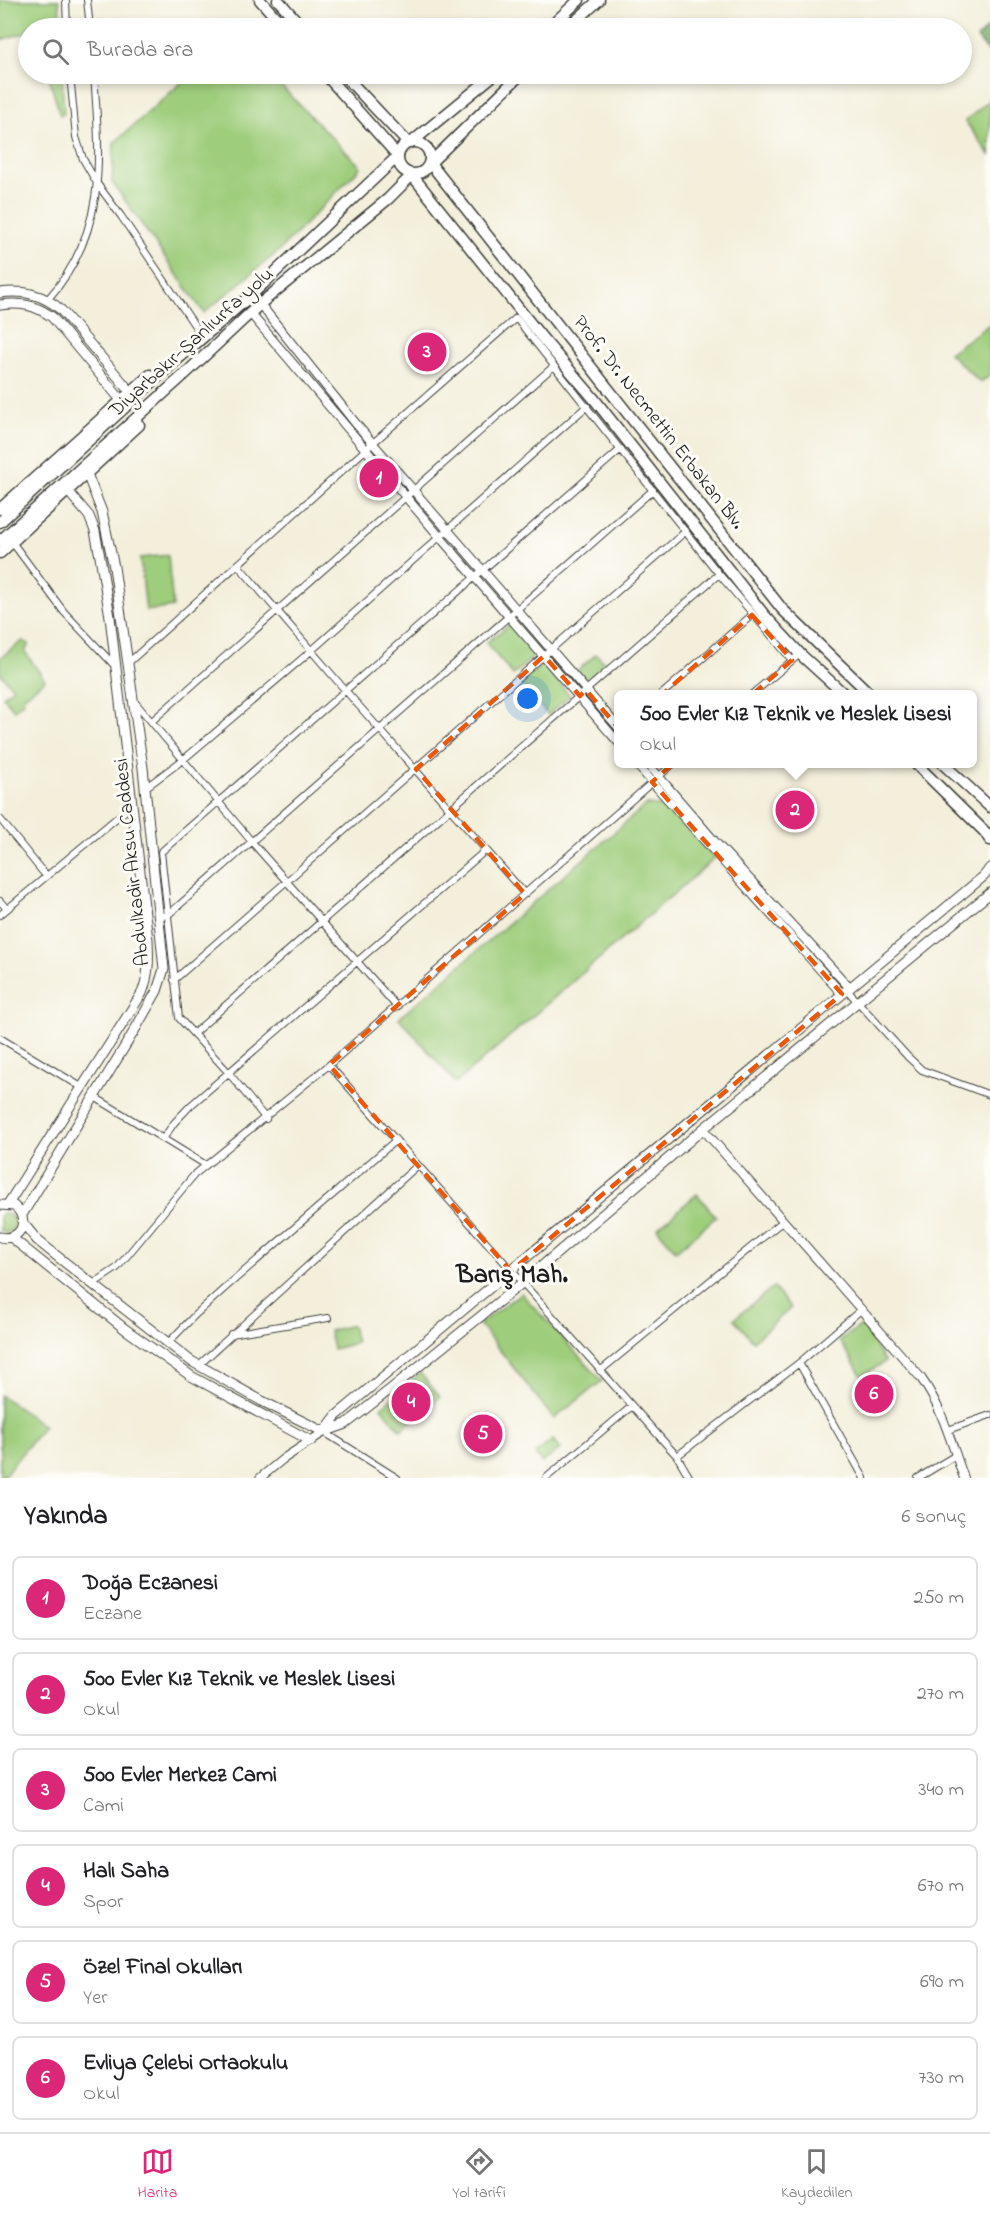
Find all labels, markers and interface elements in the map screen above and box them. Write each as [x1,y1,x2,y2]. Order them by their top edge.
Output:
search box [18,18,972,84]
icon: search [39,35,72,68]
text: Burada ara [87,35,193,67]
street label: Diyarbakır-Şanlıurfa yolu [102,261,281,426]
street label: Prof. Dr. Necmettin Erbakan Blv. [565,310,751,536]
pin: 3 [408,330,446,374]
pin: 1 [360,456,398,500]
your location [513,684,542,713]
popup [614,690,977,768]
text: 500 Evler Kız Teknik ve Meslek Lisesi [639,699,952,731]
text: Okul [639,731,676,760]
street label: Abdulkadir Aksu Caddesi [108,757,158,967]
pin: 2 [776,788,814,832]
district label: Barış Mah. [455,1257,568,1295]
pin: 6 [854,1372,894,1416]
pin: 4 [392,1380,430,1424]
pin: 5 [464,1412,502,1456]
text: Yakında [24,1498,108,1536]
text: 6 sonuç [902,1503,966,1532]
text: Doğa Eczanesi [83,1568,218,1600]
text: 1 [42,1584,49,1613]
text: 250 m [913,1584,964,1613]
text: Eczane [83,1600,142,1629]
text: 500 Evler Kız Teknik ve Meslek Lisesi [83,1664,395,1696]
text: 2 [41,1680,50,1709]
text: 270 m [917,1680,964,1709]
text: Okul [83,1696,120,1725]
text: 500 Evler Merkez Cami [83,1760,277,1792]
text: 3 [41,1776,50,1805]
text: 340 m [918,1776,964,1805]
text: Cami [83,1792,124,1821]
text: Halı Saha [83,1856,169,1888]
text: 4 [41,1872,50,1901]
text: 670 m [918,1872,964,1901]
text: Spor [83,1888,123,1917]
text: Özel Final Okulları [83,1952,243,1984]
text: 5 [40,1968,51,1997]
text: 690 m [920,1968,964,1997]
text: Yer [83,1984,107,2013]
text: Evliya Çelebi Ortaokulu [83,2048,288,2080]
text: 6 [41,2064,50,2093]
text: 730 m [918,2064,964,2093]
text: Okul [83,2080,120,2109]
tab: Harita [138,2145,177,2205]
tab: Yol tarifi [452,2145,506,2205]
tab: Kaydedilen [781,2145,852,2205]

